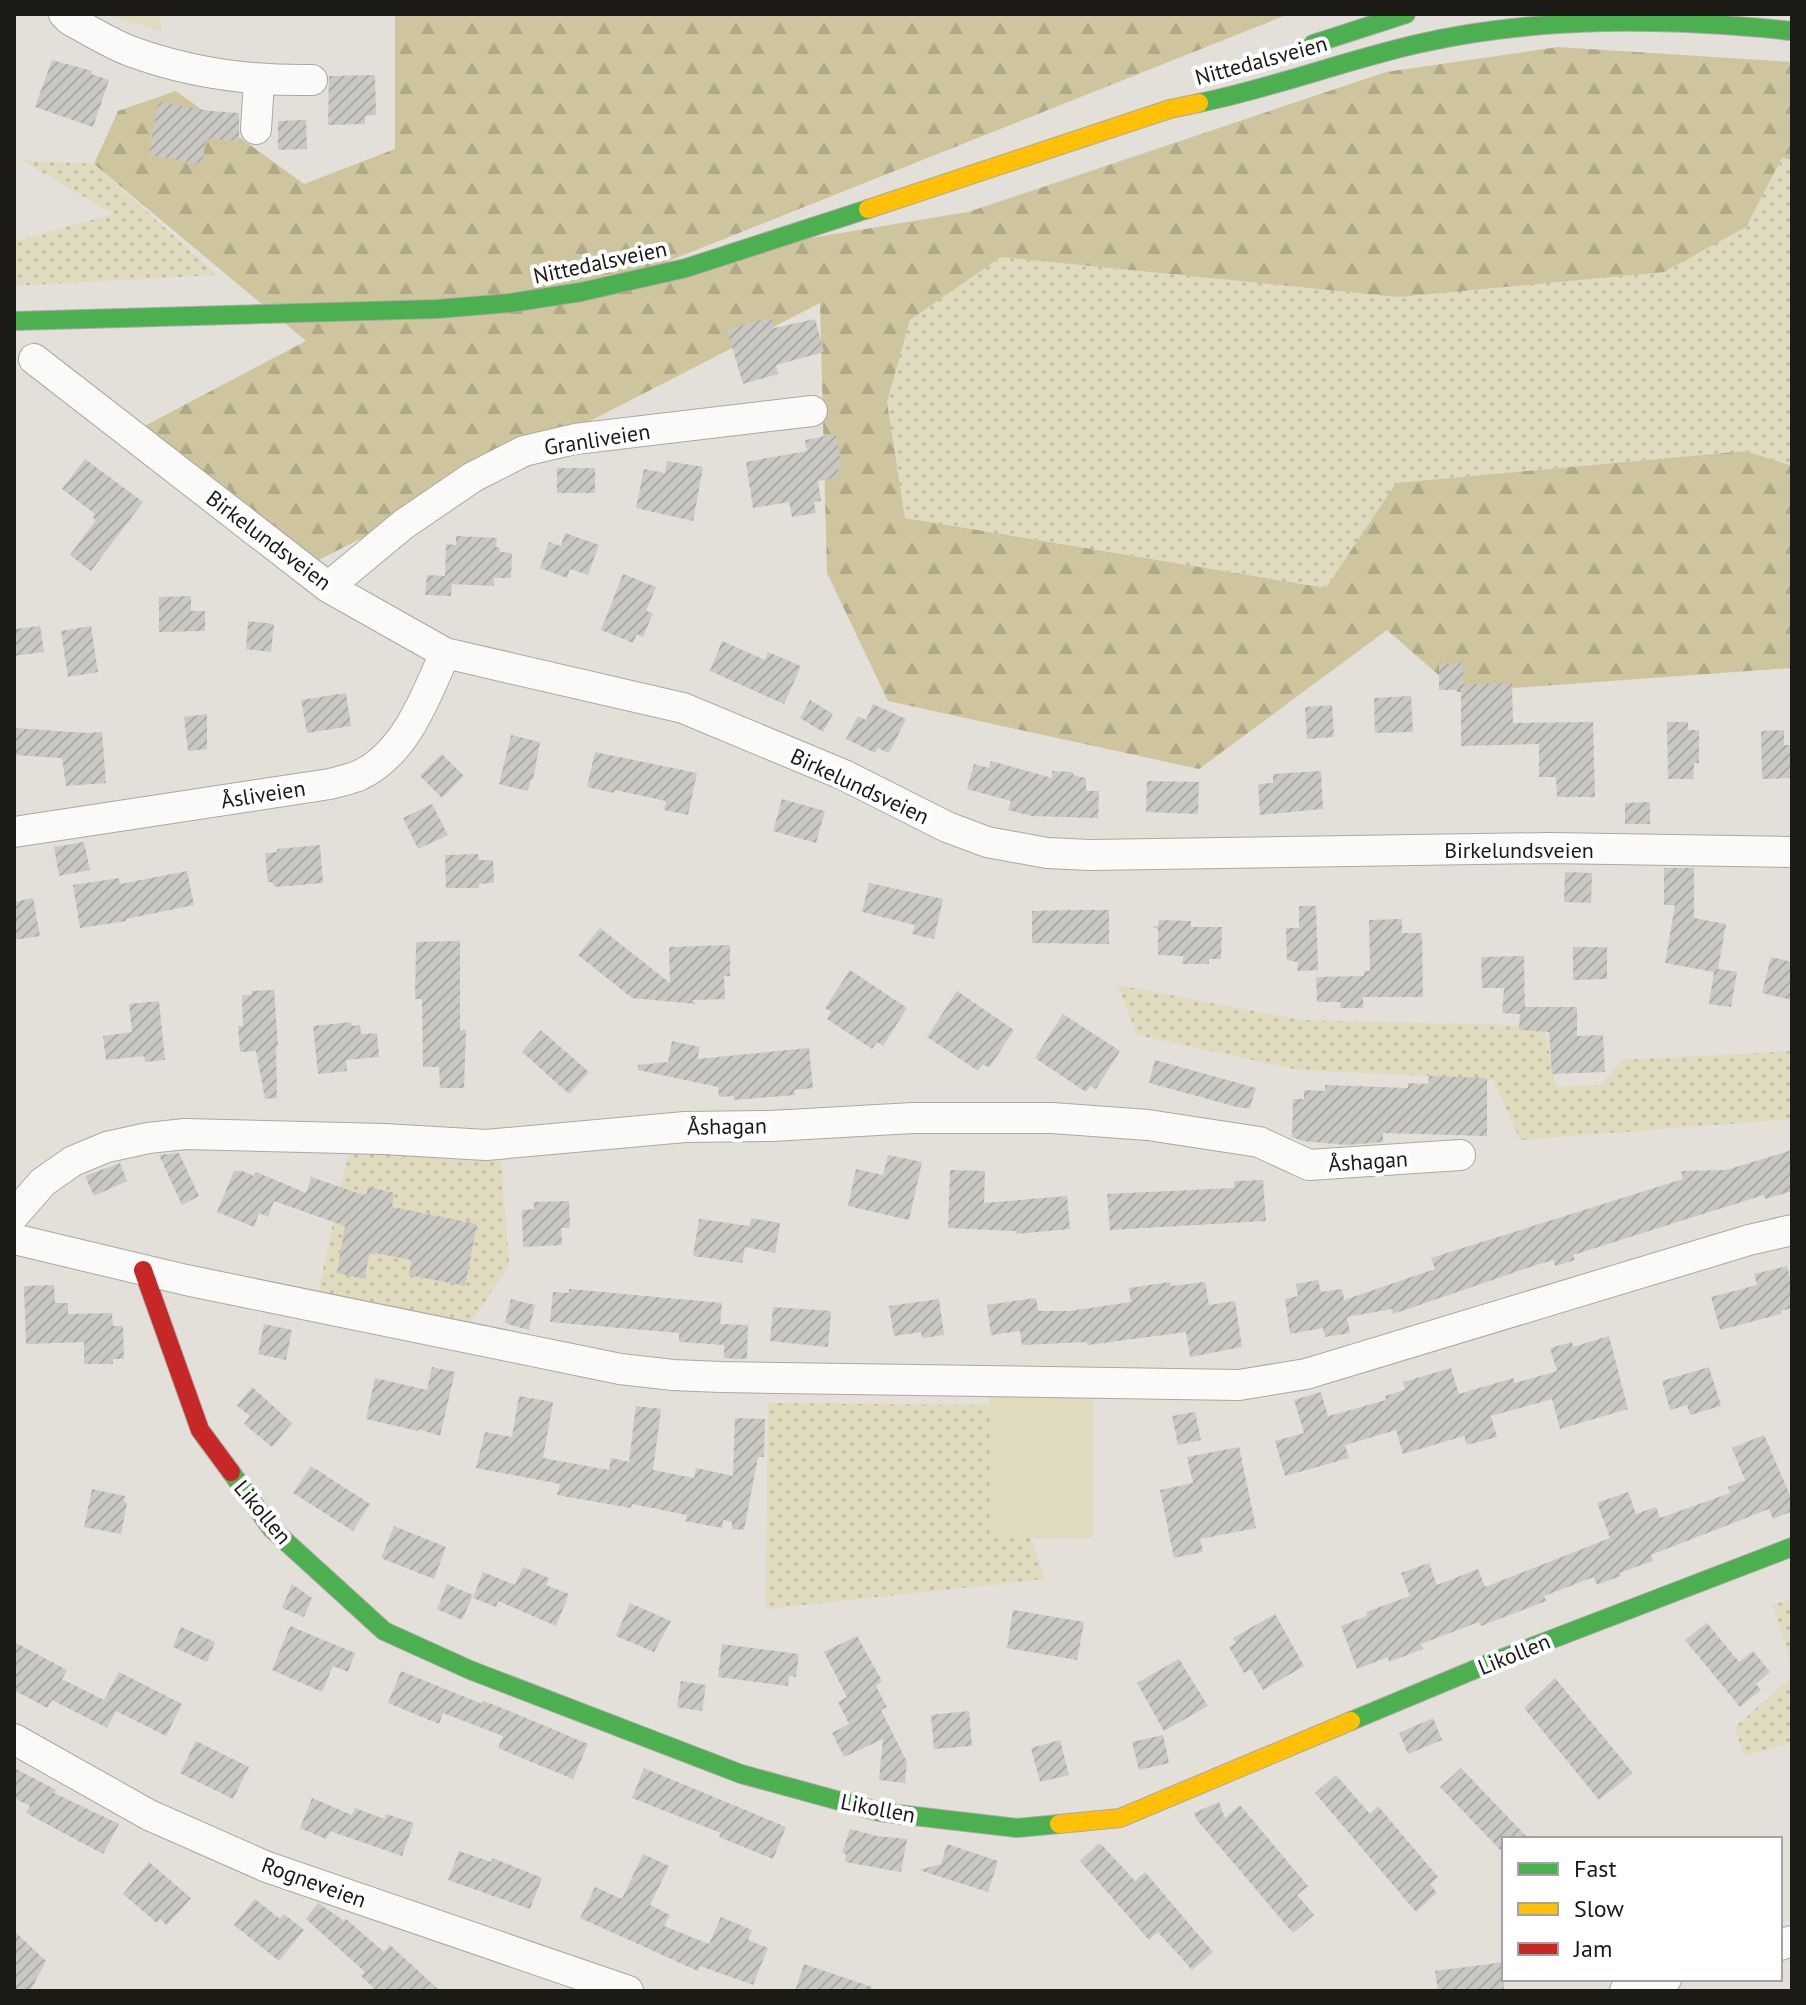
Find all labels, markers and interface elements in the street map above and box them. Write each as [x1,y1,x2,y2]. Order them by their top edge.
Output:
street label: Nittedalsveien [1192,29,1330,91]
street label: Nittedalsveien [531,234,669,290]
street label: Granliveien [542,417,652,461]
street label: Birkelundsveien [201,484,337,596]
street label: Birkelundsveien [786,742,934,830]
street label: Åsliveien [219,774,307,814]
street label: Birkelundsveien [1444,836,1594,864]
street label: Åshagan [687,1111,767,1141]
street label: Åshagan [1327,1144,1409,1178]
street label: Likollen [228,1474,298,1550]
street label: Likollen [1474,1627,1554,1681]
street label: Likollen [838,1787,918,1829]
legend [1502,1837,1782,1981]
street label: Rogneveien [258,1850,370,1914]
text: Fast [1574,1853,1617,1884]
text: Slow [1574,1893,1624,1924]
text: Jam [1573,1933,1612,1964]

